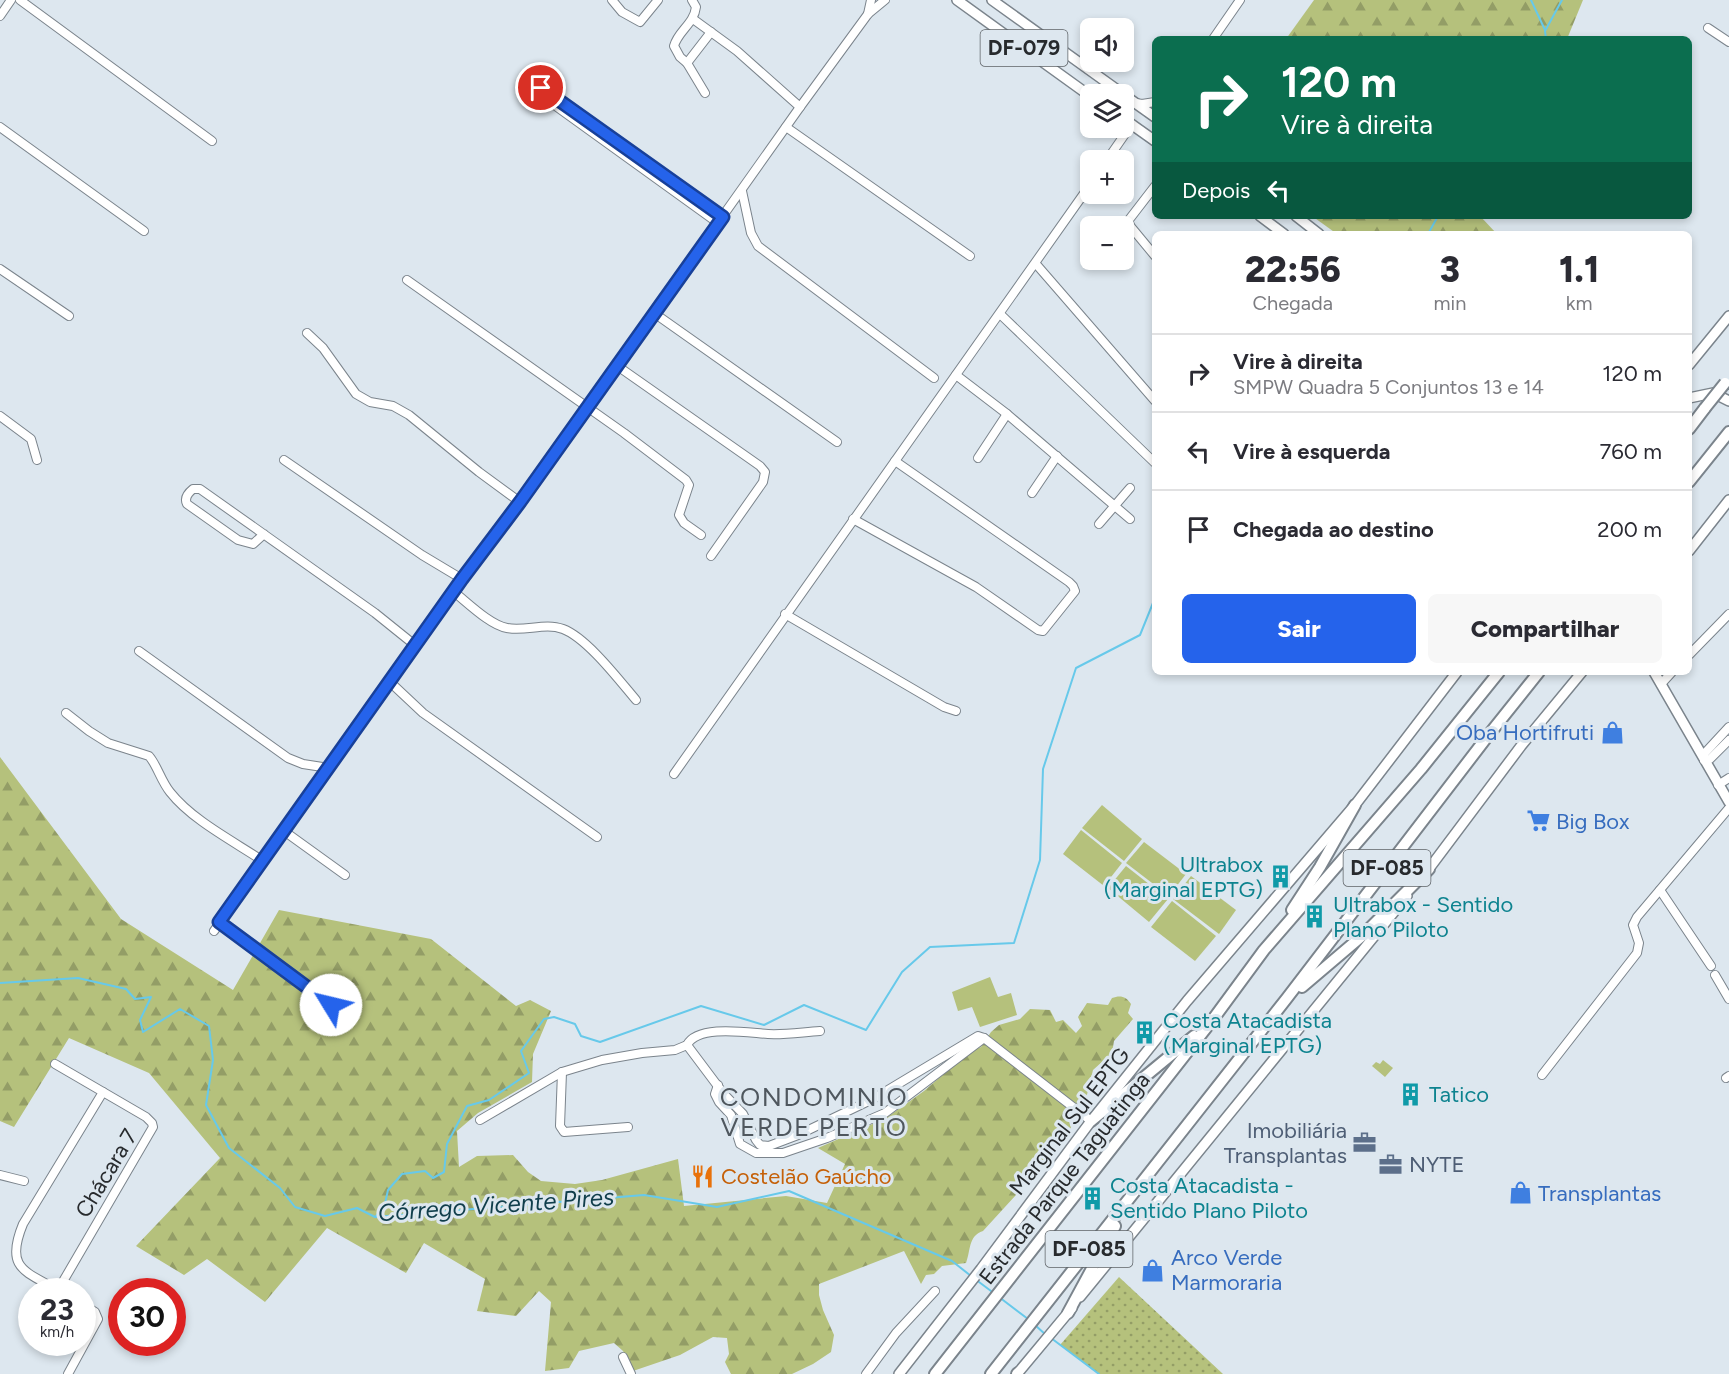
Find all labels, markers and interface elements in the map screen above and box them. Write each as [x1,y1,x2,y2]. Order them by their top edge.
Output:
map controls [1080,18,1134,270]
button: sound [1080,18,1134,72]
road number: DF-079 [980,30,1068,66]
text: 120 m [1281,57,1397,108]
icon: right [1182,60,1260,138]
pin [515,62,566,113]
icon: arrive [524,71,557,104]
button: layers [1080,84,1134,138]
text: Vire à direita [1281,108,1433,141]
button: + [1080,150,1134,204]
icon: left [1262,174,1295,207]
text: Depois [1182,177,1250,204]
button: − [1080,216,1134,270]
text: 22:56 [1245,248,1341,291]
text: 3 [1440,248,1460,291]
text: 1.1 [1559,248,1599,291]
text: Chegada [1253,291,1333,315]
text: min [1434,291,1466,315]
text: km [1566,291,1593,315]
text: Vire à direita [1233,348,1363,375]
icon: right [1182,357,1215,390]
text: 120 m [1602,360,1662,387]
text: SMPW Quadra 5 Conjuntos 13 e 14 [1233,375,1544,399]
icon: left [1182,435,1215,468]
text: Vire à esquerda [1233,438,1391,465]
text: 760 m [1599,438,1662,465]
icon: arrive [1182,513,1215,546]
text: Chegada ao destino [1233,516,1434,543]
text: 200 m [1597,516,1662,543]
button: Sair [1182,594,1416,663]
button: Compartilhar [1428,594,1662,663]
place label: Oba Hortifruti [1456,719,1594,746]
shop icon: Oba Hortifruti [1599,719,1625,745]
supermarket icon: Big Box [1525,808,1551,834]
place label: Big Box [1556,808,1630,835]
road number: DF-085 [1344,850,1430,886]
place label: Ultrabox (Marginal EPTG) [1104,851,1264,903]
building icon: Ultrabox (Marginal EPTG) [1268,864,1294,890]
place label: Ultrabox - Sentido Plano Piloto [1333,891,1513,943]
building icon: Ultrabox - Sentido Plano Piloto [1302,904,1328,930]
position arrow [299,973,363,1037]
place label: Costa Atacadista (Marginal EPTG) [1163,1007,1332,1059]
building icon: Costa Atacadista (Marginal EPTG) [1132,1020,1158,1046]
street label: Marginal Sul EPTG [1003,1042,1135,1200]
street label: Estrada Parque Taguatinga [973,1067,1156,1290]
district label: CONDOMINIO VERDE PERTO [720,1081,908,1143]
building icon: Tatico [1398,1081,1424,1107]
place label: Tatico [1429,1081,1489,1108]
place label: Imobiliária Transplantas [1224,1117,1347,1169]
street label: Chácara 7 [70,1124,143,1222]
office icon: Imobiliária Transplantas [1352,1130,1378,1156]
office icon: NYTE [1378,1151,1404,1177]
place label: NYTE [1409,1151,1464,1178]
restaurant icon: Costelão Gaúcho [690,1163,716,1189]
place label: Costelão Gaúcho [721,1163,892,1190]
place label: Costa Atacadista - Sentido Plano Piloto [1110,1172,1308,1224]
shop icon: Transplantas [1507,1180,1533,1206]
place label: Transplantas [1538,1180,1661,1207]
water label: Córrego Vicente Pires [377,1182,615,1227]
building icon: Costa Atacadista - Sentido Plano Piloto [1079,1185,1105,1211]
road number: DF-085 [1046,1231,1132,1267]
place label: Arco Verde Marmoraria [1171,1244,1282,1296]
shop icon: Arco Verde Marmoraria [1140,1257,1166,1283]
speed limit sign: 30 [108,1278,186,1356]
text: 23 [40,1291,74,1328]
text: km/h [40,1323,74,1341]

